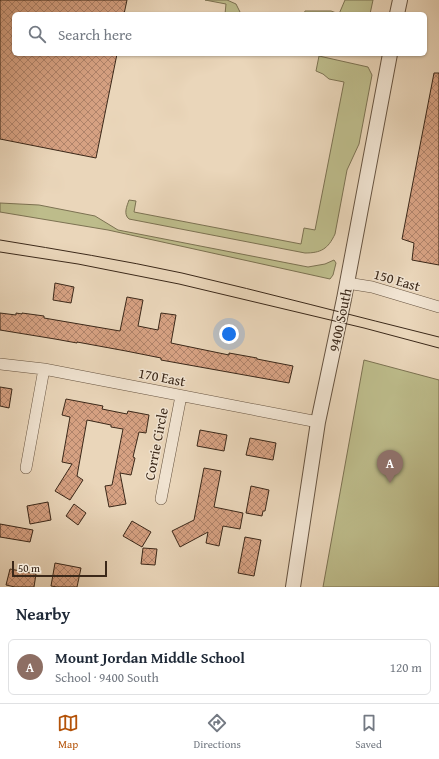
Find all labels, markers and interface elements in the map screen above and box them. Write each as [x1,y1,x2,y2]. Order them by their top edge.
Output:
search box [12,12,427,56]
icon: search [26,23,48,45]
text: Search here [58,24,132,45]
street label: 150 East [371,264,423,296]
street label: 9400 South [324,286,357,354]
your location [219,324,239,344]
street label: 170 East [137,363,187,391]
street label: Corrie Circle [139,406,173,482]
pin: A [377,450,403,483]
scale bar [12,559,107,578]
text: 50 m [18,560,40,576]
text: Nearby [16,601,70,626]
text: Mount Jordan Middle School [55,647,245,668]
text: A [26,658,34,677]
text: 120 m [390,658,422,677]
text: School · 9400 South [55,668,159,687]
tab: Map [57,712,79,752]
tab: Directions [194,712,241,752]
tab: Saved [355,712,382,752]

